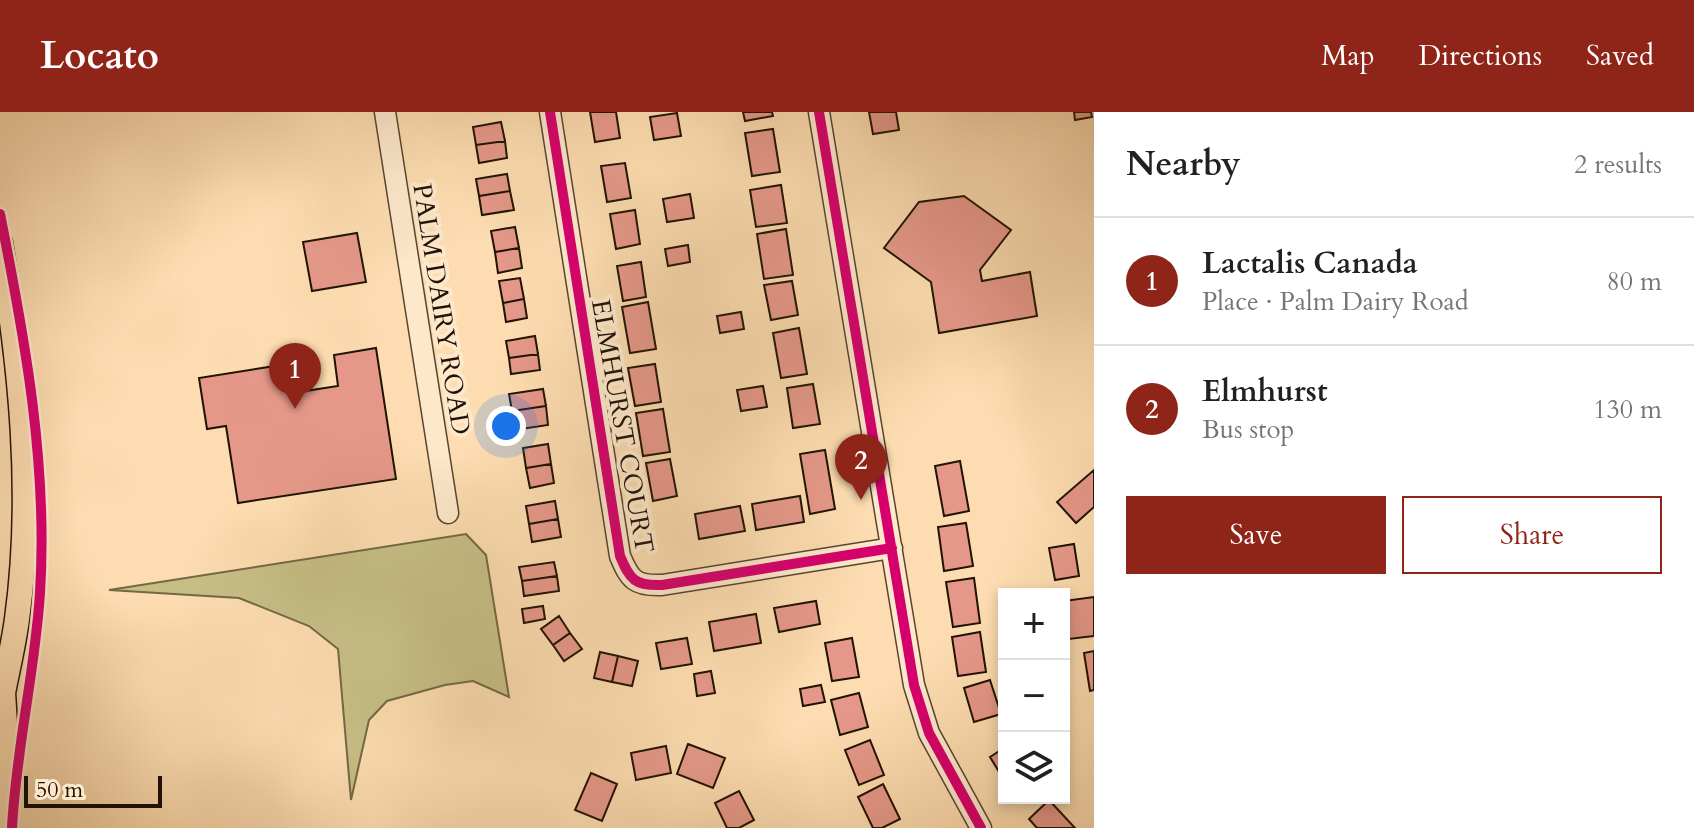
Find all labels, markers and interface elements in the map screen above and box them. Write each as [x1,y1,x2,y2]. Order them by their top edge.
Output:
text: Locato [40,30,159,82]
text: Map [1321,37,1375,75]
text: Directions [1419,37,1542,75]
text: Saved [1586,37,1654,75]
text: Nearby [1126,141,1241,187]
text: 2 results [1574,147,1662,182]
street label: PALM DAIRY ROAD [404,181,479,437]
text: Lactalis Canada [1202,243,1418,284]
text: 1 [1145,264,1159,299]
text: 80 m [1606,264,1662,299]
text: Place · Palm Dairy Road [1202,284,1469,319]
street label: ELMHURST COURT [583,297,662,556]
pin: 1 [269,343,321,409]
text: Elmhurst [1202,371,1328,412]
text: 2 [1145,392,1159,427]
text: 130 m [1593,392,1662,427]
your location [486,406,526,446]
text: Bus stop [1202,412,1294,447]
pin: 2 [835,434,887,500]
button: Save [1126,496,1386,574]
button: Share [1402,496,1662,574]
map controls [998,588,1070,804]
button: + [998,588,1070,660]
button: − [998,660,1070,732]
button: layers [998,732,1070,804]
scale bar [24,772,162,808]
text: 50 m [36,775,83,805]

